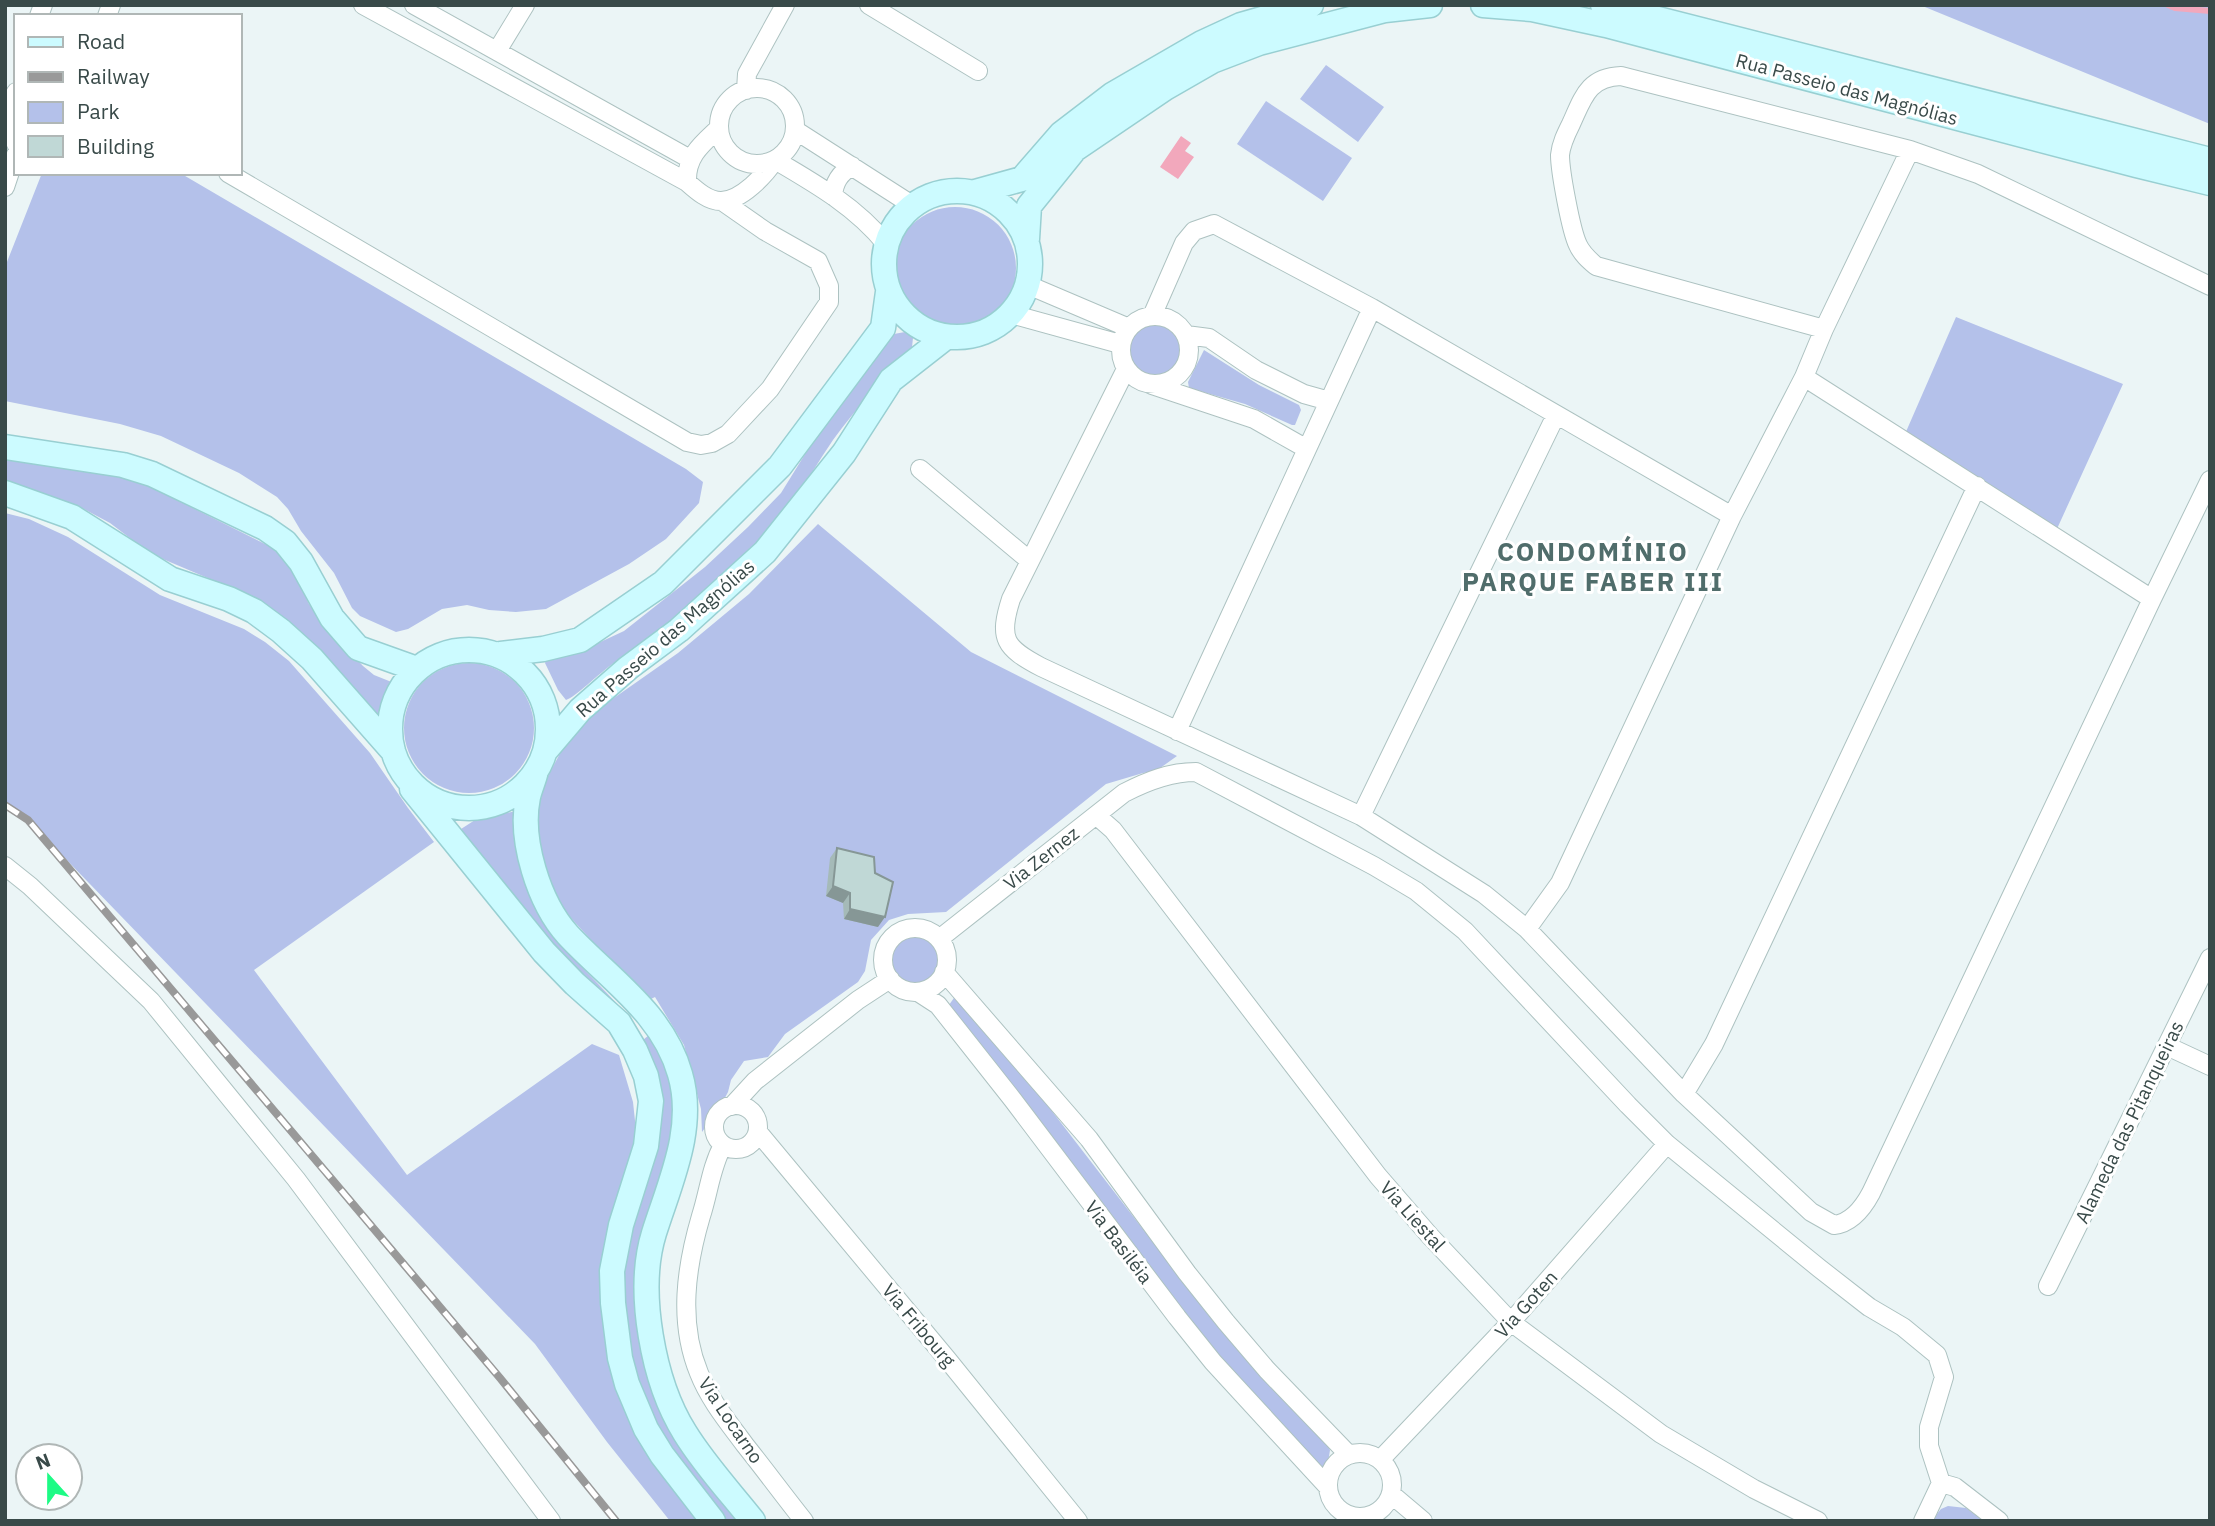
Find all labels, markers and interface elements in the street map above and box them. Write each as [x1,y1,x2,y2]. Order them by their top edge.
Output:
legend [14,14,242,175]
text: Road [77,27,125,55]
street label: Rua Passeio das Magnólias [1733,48,1961,130]
text: Railway [77,62,150,90]
text: Park [77,97,120,125]
text: Building [77,132,154,160]
district label: CONDOMÍNIO PARQUE FABER III [1462,534,1724,598]
street label: Rua Passeio das Magnólias [571,554,759,722]
street label: Via Zernez [998,821,1084,895]
street label: Alameda das Pitanqueiras [2070,1017,2188,1227]
street label: Via Liestal [1375,1176,1451,1256]
street label: Via Basiléia [1080,1196,1158,1288]
street label: Via Goten [1489,1265,1563,1343]
street label: Via Fribourg [877,1278,961,1372]
street label: Via Locarno [693,1372,769,1468]
north arrow [14,1442,84,1512]
text: N [32,1447,54,1475]

